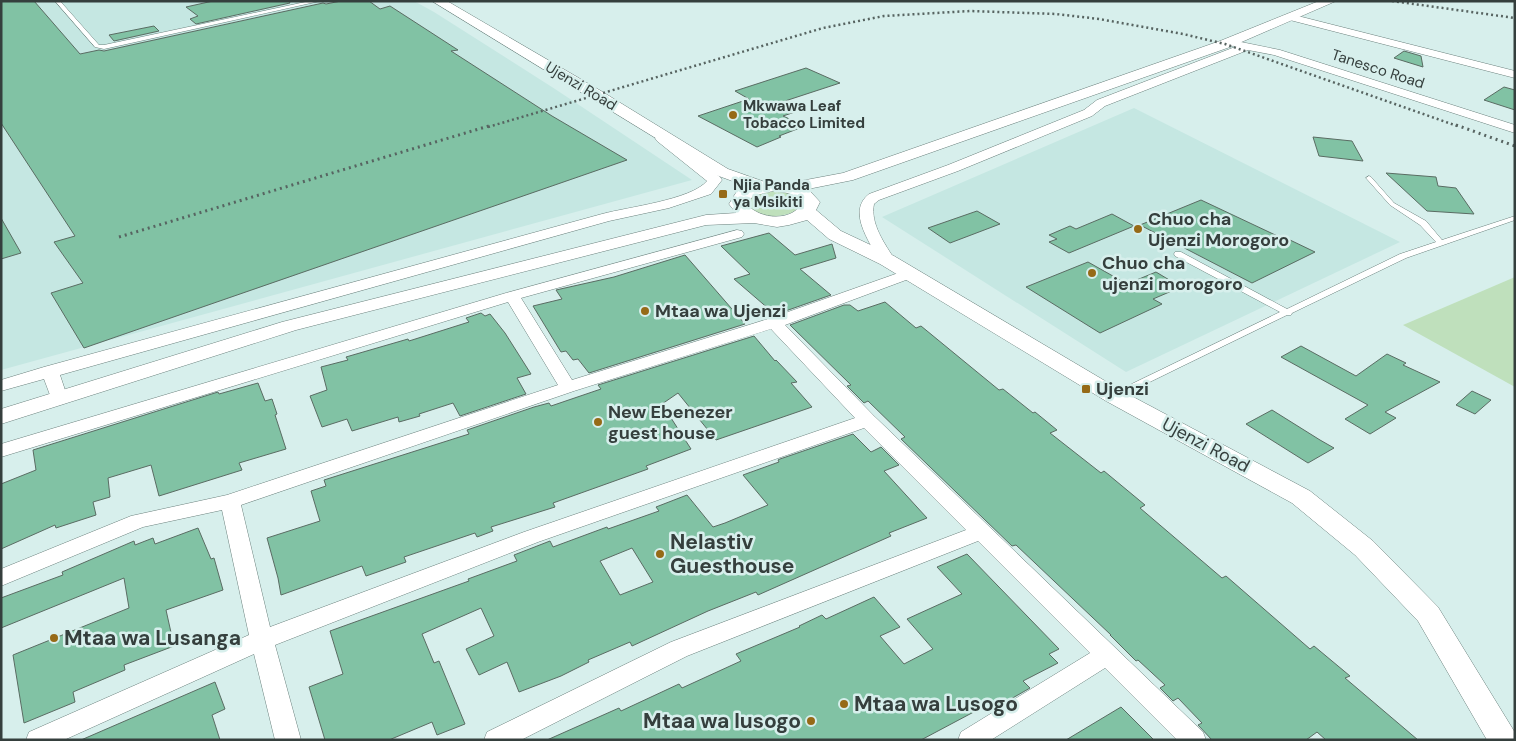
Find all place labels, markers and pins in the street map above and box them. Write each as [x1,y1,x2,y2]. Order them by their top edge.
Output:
place label: Mkwawa Leaf Tobacco Limited [743,96,865,133]
marker: Mkwawa Leaf Tobacco Limited [727,109,739,121]
place label: Njia Panda ya Msikiti [733,175,810,212]
marker: Njia Panda ya Msikiti [717,188,729,200]
place label: Chuo cha Ujenzi Morogoro [1148,207,1289,252]
marker: Chuo cha Ujenzi Morogoro [1132,223,1144,235]
place label: Chuo cha ujenzi morogoro [1102,251,1243,296]
marker: Chuo cha ujenzi morogoro [1086,267,1098,279]
place label: Mtaa wa Ujenzi [655,299,786,323]
marker: Mtaa wa Ujenzi [639,305,651,317]
place label: Ujenzi [1096,377,1149,401]
marker: Ujenzi [1080,383,1092,395]
place label: New Ebenezer guest house [608,400,733,445]
marker: New Ebenezer guest house [592,416,604,428]
place label: Nelastiv Guesthouse [670,528,794,580]
marker: Nelastiv Guesthouse [654,548,666,560]
place label: Mtaa wa Lusanga [64,624,241,652]
marker: Mtaa wa Lusanga [48,632,60,644]
place label: Mtaa wa Lusogo [854,690,1018,718]
marker: Mtaa wa Lusogo [838,698,850,710]
place label: Mtaa wa lusogo [643,707,801,735]
marker: Mtaa wa lusogo [805,715,817,727]

